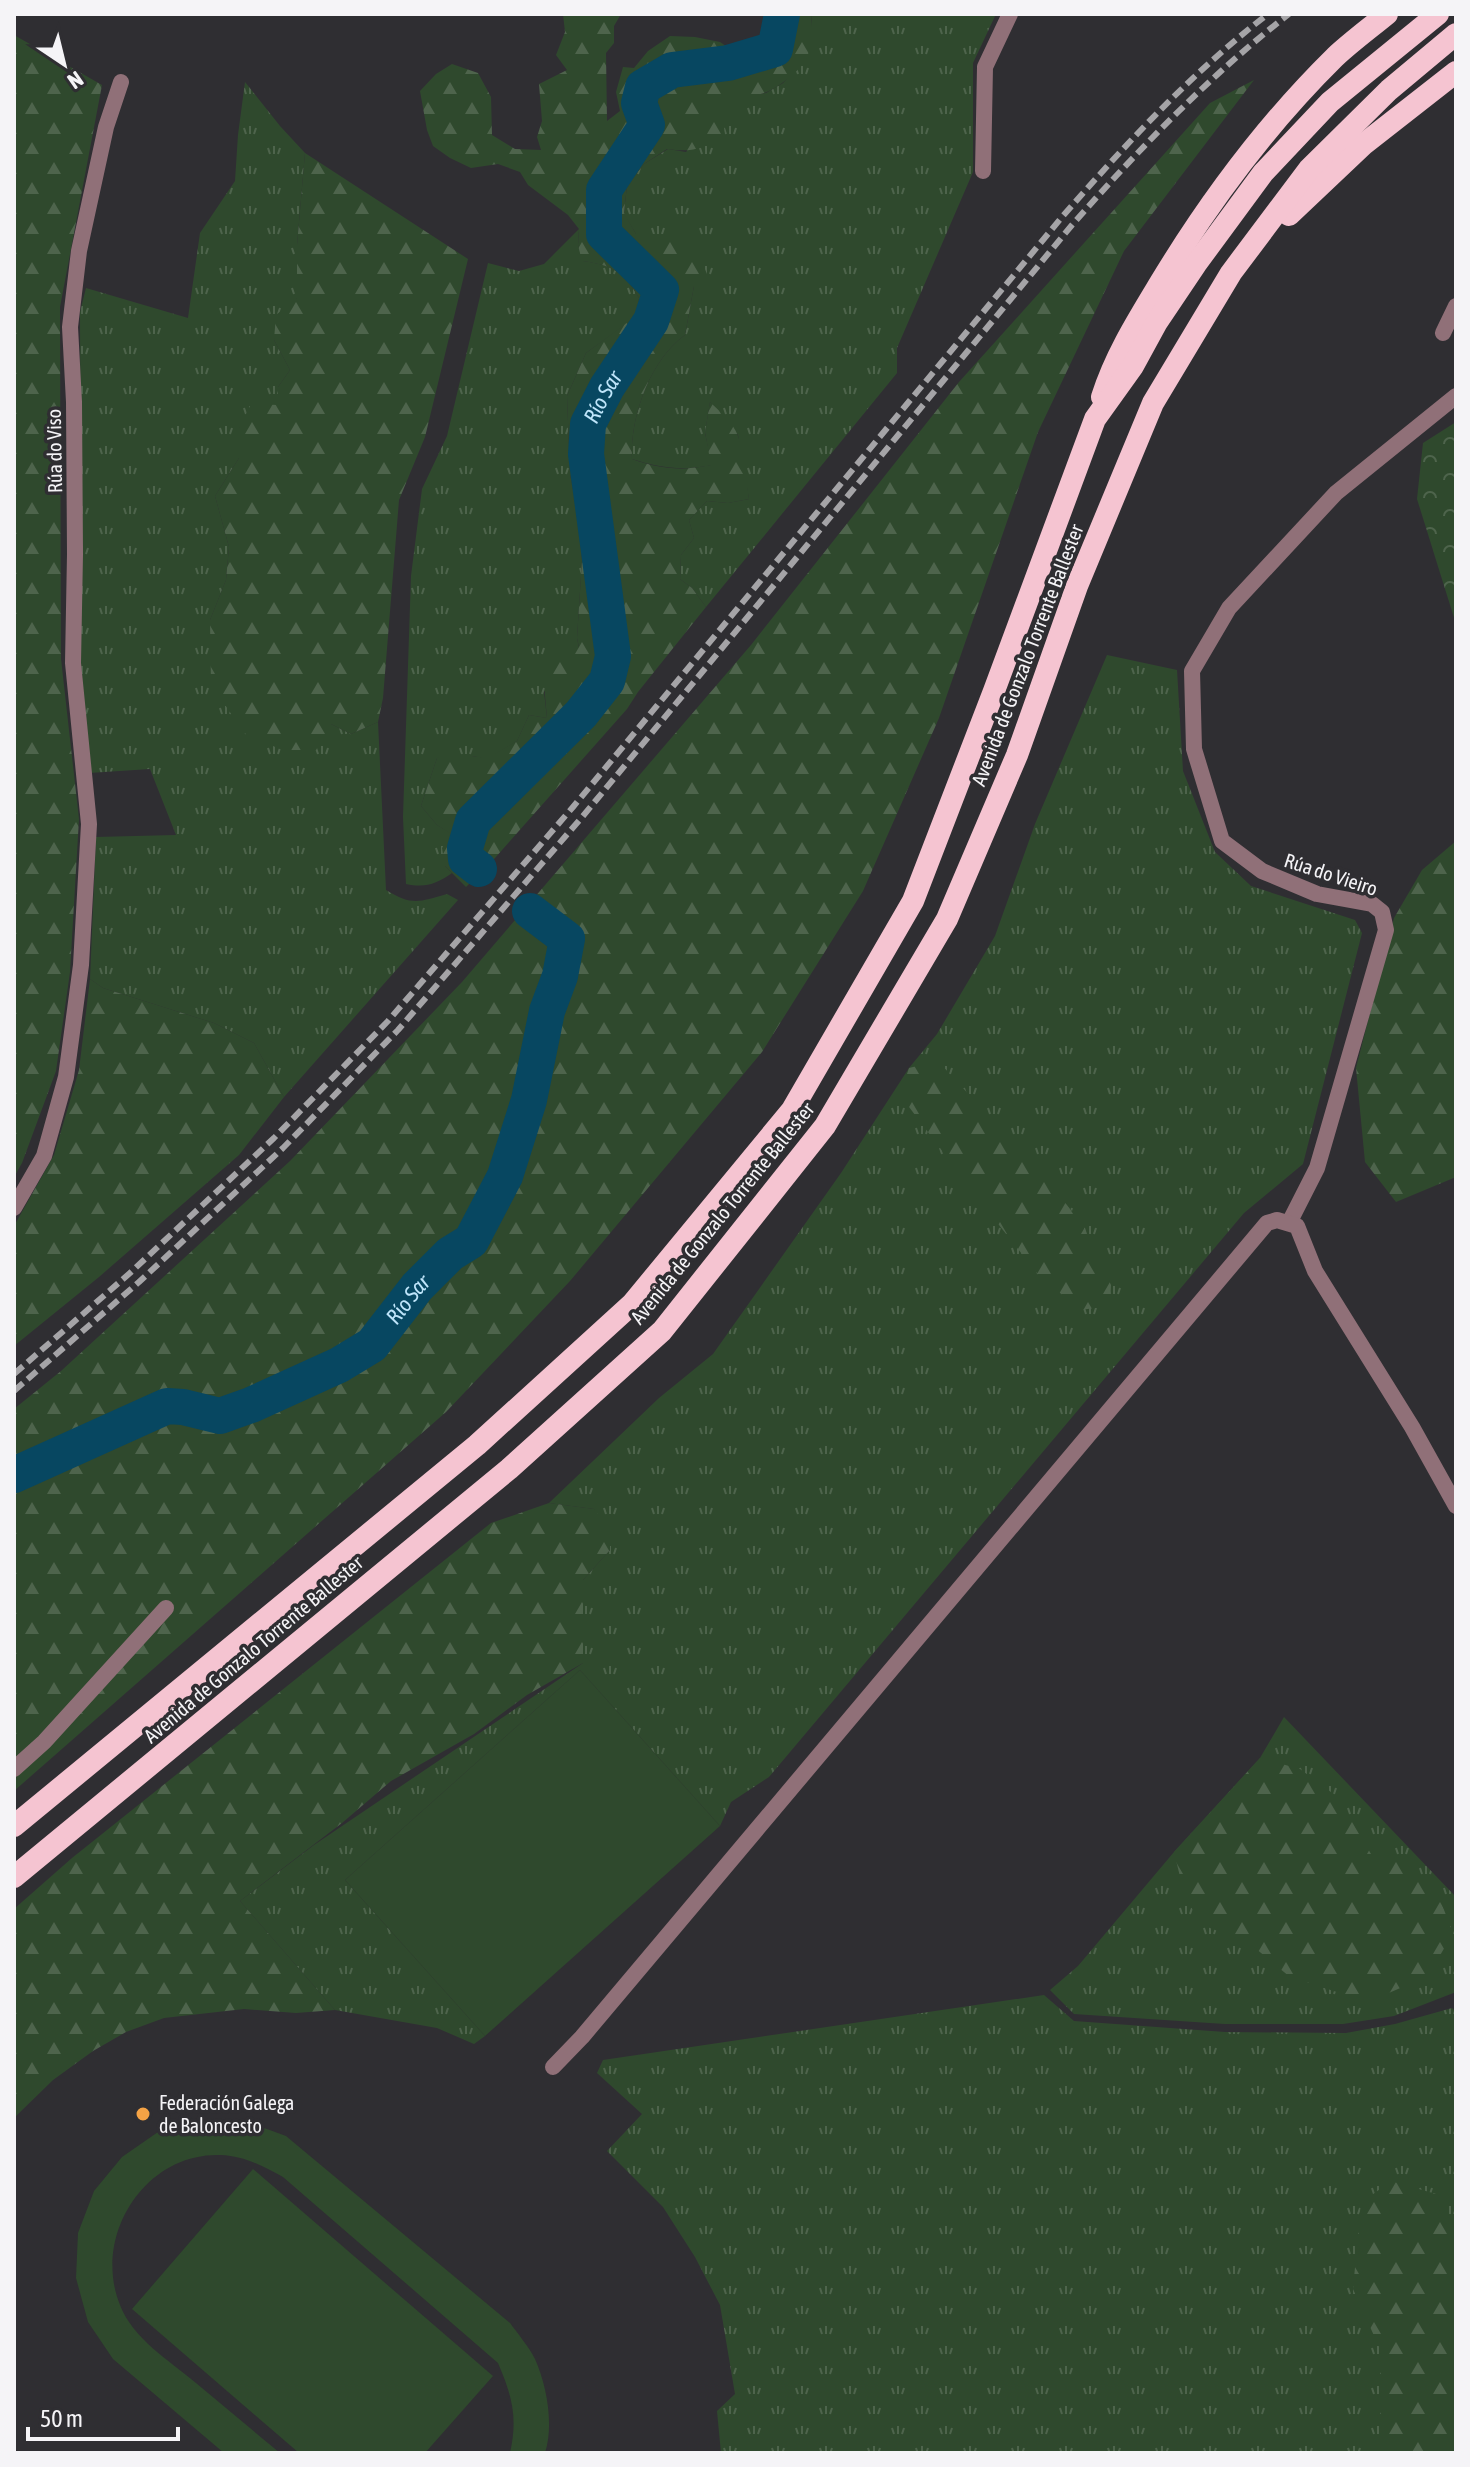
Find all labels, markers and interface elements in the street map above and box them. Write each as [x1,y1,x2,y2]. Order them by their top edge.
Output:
north arrow [24,24,104,104]
text: N [63,66,88,95]
water label: Río Sar [578,364,628,427]
street label: Rúa do Viso [42,409,66,493]
street label: Avenida de Gonzalo Torrente Ballester [966,520,1088,789]
street label: Rúa do Vieiro [1281,848,1381,900]
street label: Avenida de Gonzalo Torrente Ballester [625,1097,819,1328]
water label: Río Sar [380,1268,436,1329]
street label: Avenida de Gonzalo Torrente Ballester [139,1550,368,1747]
place label: Federación Galega de Baloncesto [159,2091,294,2137]
marker: Federación Galega de Baloncesto [134,2105,152,2123]
scale bar [28,2391,178,2441]
text: 50 m [40,2405,83,2432]

